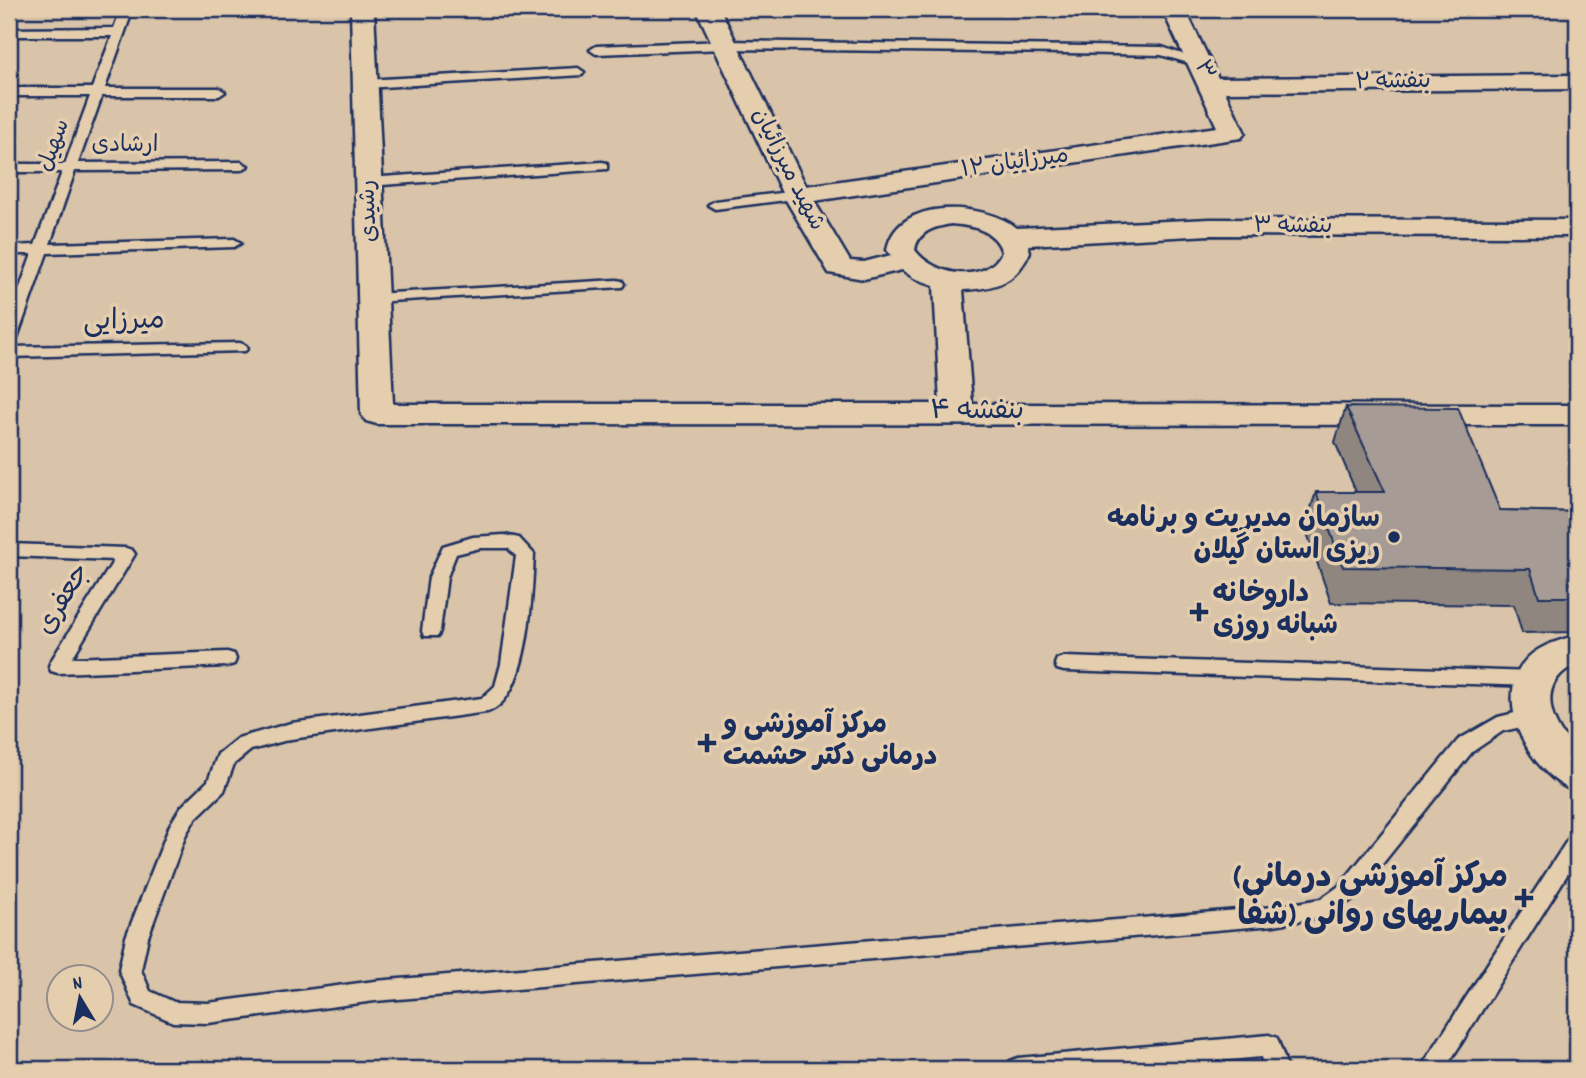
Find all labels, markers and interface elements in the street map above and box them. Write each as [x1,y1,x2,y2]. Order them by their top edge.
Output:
street label: ۳ [1184,55,1222,87]
street label: بنفشه ۲ [1355,66,1431,100]
street label: شهید میرزائیان [742,103,832,237]
street label: سهیل [30,115,80,177]
street label: ارشادی [91,130,159,163]
street label: میرزائیان ۱۲ [959,140,1071,188]
street label: رشیدی [352,179,388,243]
street label: بنفشه ۳ [1254,211,1332,244]
street label: میرزایی [83,302,165,344]
street label: بنفشه ۴ [930,393,1024,433]
place label: سازمان مدیریت و برنامه ریزی استان گیلان [1107,501,1380,573]
marker: سازمان مدیریت و برنامه ریزی استان گیلان [1386,529,1402,545]
street label: جعفری [28,556,102,644]
place label: داروخانه شبانه روزی [1213,576,1338,648]
marker: داروخانه شبانه روزی [1191,604,1207,620]
place label: مرکز آموزشی و ‌درمانی دکتر حشمت [721,707,937,779]
marker: مرکز آموزشی و ‌درمانی دکتر حشمت [697,733,717,753]
place label: (مرکز آموزشی درمانی بیماریهای روانی (شفا [1234,856,1508,941]
marker: (مرکز آموزشی درمانی بیماریهای روانی (شفا [1514,888,1534,908]
north arrow [46,962,116,1032]
text: N [71,971,85,999]

